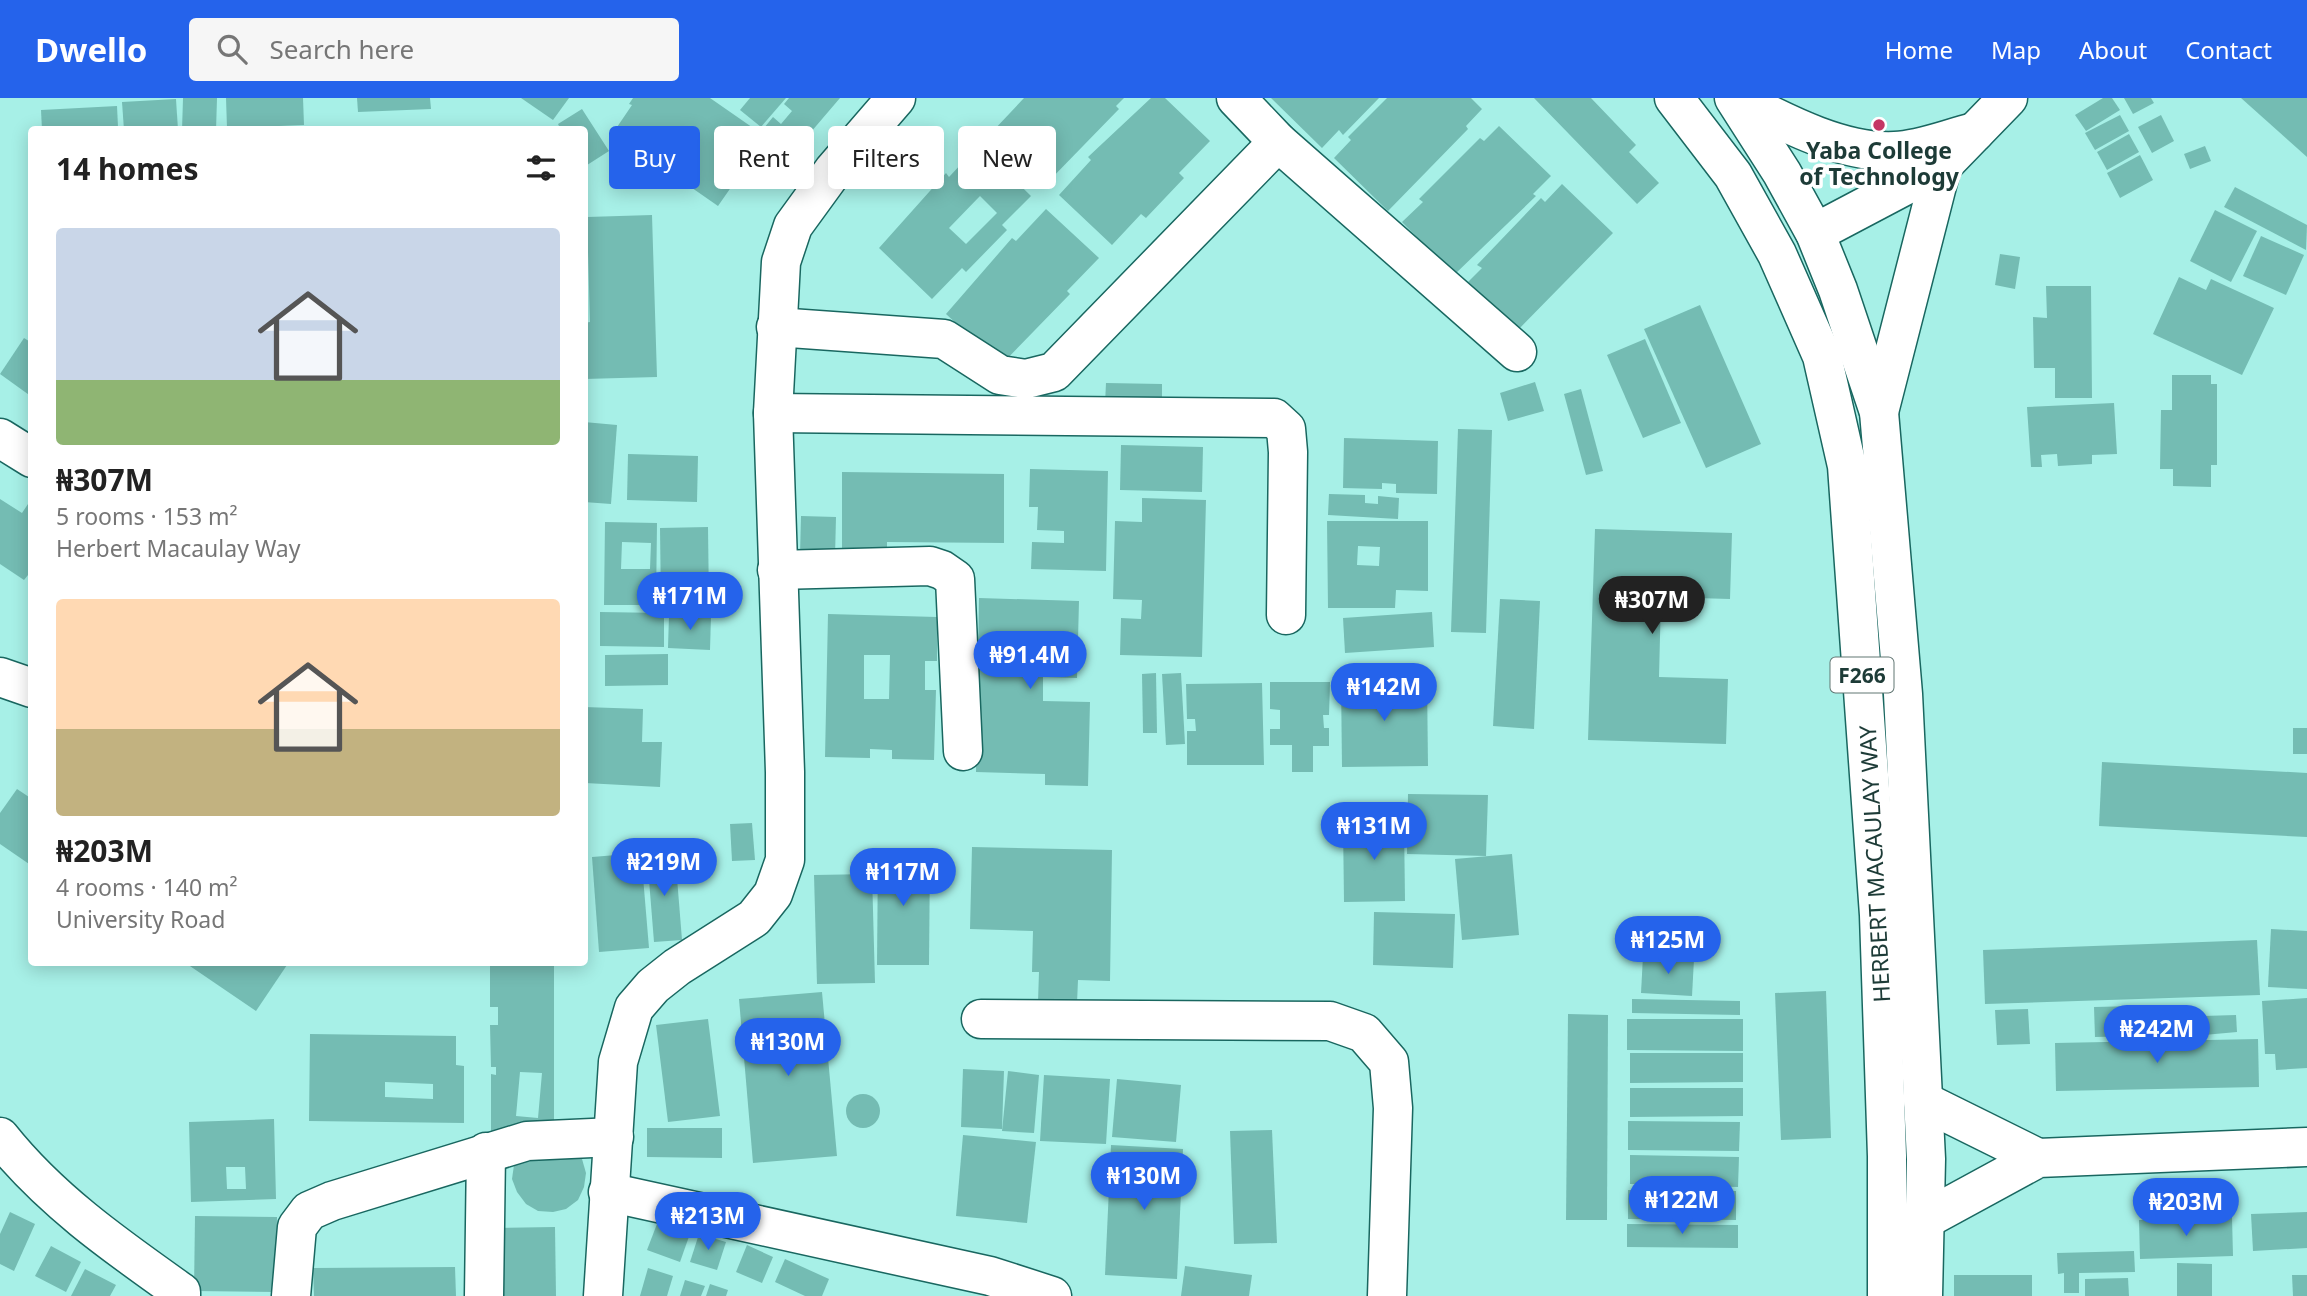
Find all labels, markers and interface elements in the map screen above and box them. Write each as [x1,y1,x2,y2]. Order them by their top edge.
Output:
search box [189,18,679,81]
text: Dwello [35,27,147,72]
icon: search [213,30,251,68]
text: Search here [269,31,414,67]
text: Home [1885,33,1953,66]
text: Map [1991,33,2041,66]
text: About [2079,33,2147,66]
text: Contact [2185,33,2272,66]
marker: Yaba College of Technology [1871,117,1887,133]
chip: Buy [609,126,700,189]
chip: Rent [714,126,814,189]
chip: Filters [828,126,944,189]
chip: New [958,126,1056,189]
place label: Yaba College of Technology [1799,134,1960,192]
text: 14 homes [56,148,199,189]
icon: filters [522,149,560,187]
icon: home [245,273,371,399]
text: ₦307M [56,459,153,500]
text: 5 rooms · 153 m² [56,500,238,532]
text: Herbert Macaulay Way [56,532,300,564]
pin: ₦171M [641,573,739,632]
pin: ₦307M [1603,576,1701,636]
text: ₦171M [653,579,727,611]
text: ₦307M [1615,583,1689,615]
pin: ₦91.4M [973,632,1087,691]
text: ₦91.4M [990,638,1070,670]
icon: home [245,644,371,770]
road number: F266 [1830,658,1894,692]
pin: ₦142M [1335,664,1433,723]
text: ₦142M [1347,670,1421,702]
street label: HERBERT MACAULAY WAY [1851,724,1897,1003]
pin: ₦131M [1325,802,1423,862]
text: ₦131M [1337,809,1411,841]
text: ₦203M [56,830,153,871]
pin: ₦219M [615,838,713,898]
text: ₦219M [627,845,701,877]
pin: ₦117M [854,848,952,908]
text: ₦117M [866,855,940,887]
text: 4 rooms · 140 m² [56,871,238,903]
text: University Road [56,903,225,935]
pin: ₦125M [1619,916,1717,976]
text: ₦125M [1631,923,1705,955]
pin: ₦242M [2108,1006,2206,1065]
text: ₦242M [2120,1012,2194,1044]
pin: ₦130M [739,1018,837,1078]
text: ₦130M [751,1025,825,1057]
pin: ₦130M [1095,1152,1193,1212]
text: ₦130M [1107,1159,1181,1191]
pin: ₦122M [1633,1176,1731,1236]
pin: ₦203M [2137,1178,2235,1238]
text: ₦122M [1645,1183,1719,1215]
text: ₦203M [2149,1185,2223,1217]
pin: ₦213M [659,1192,757,1252]
text: ₦213M [671,1199,745,1231]

